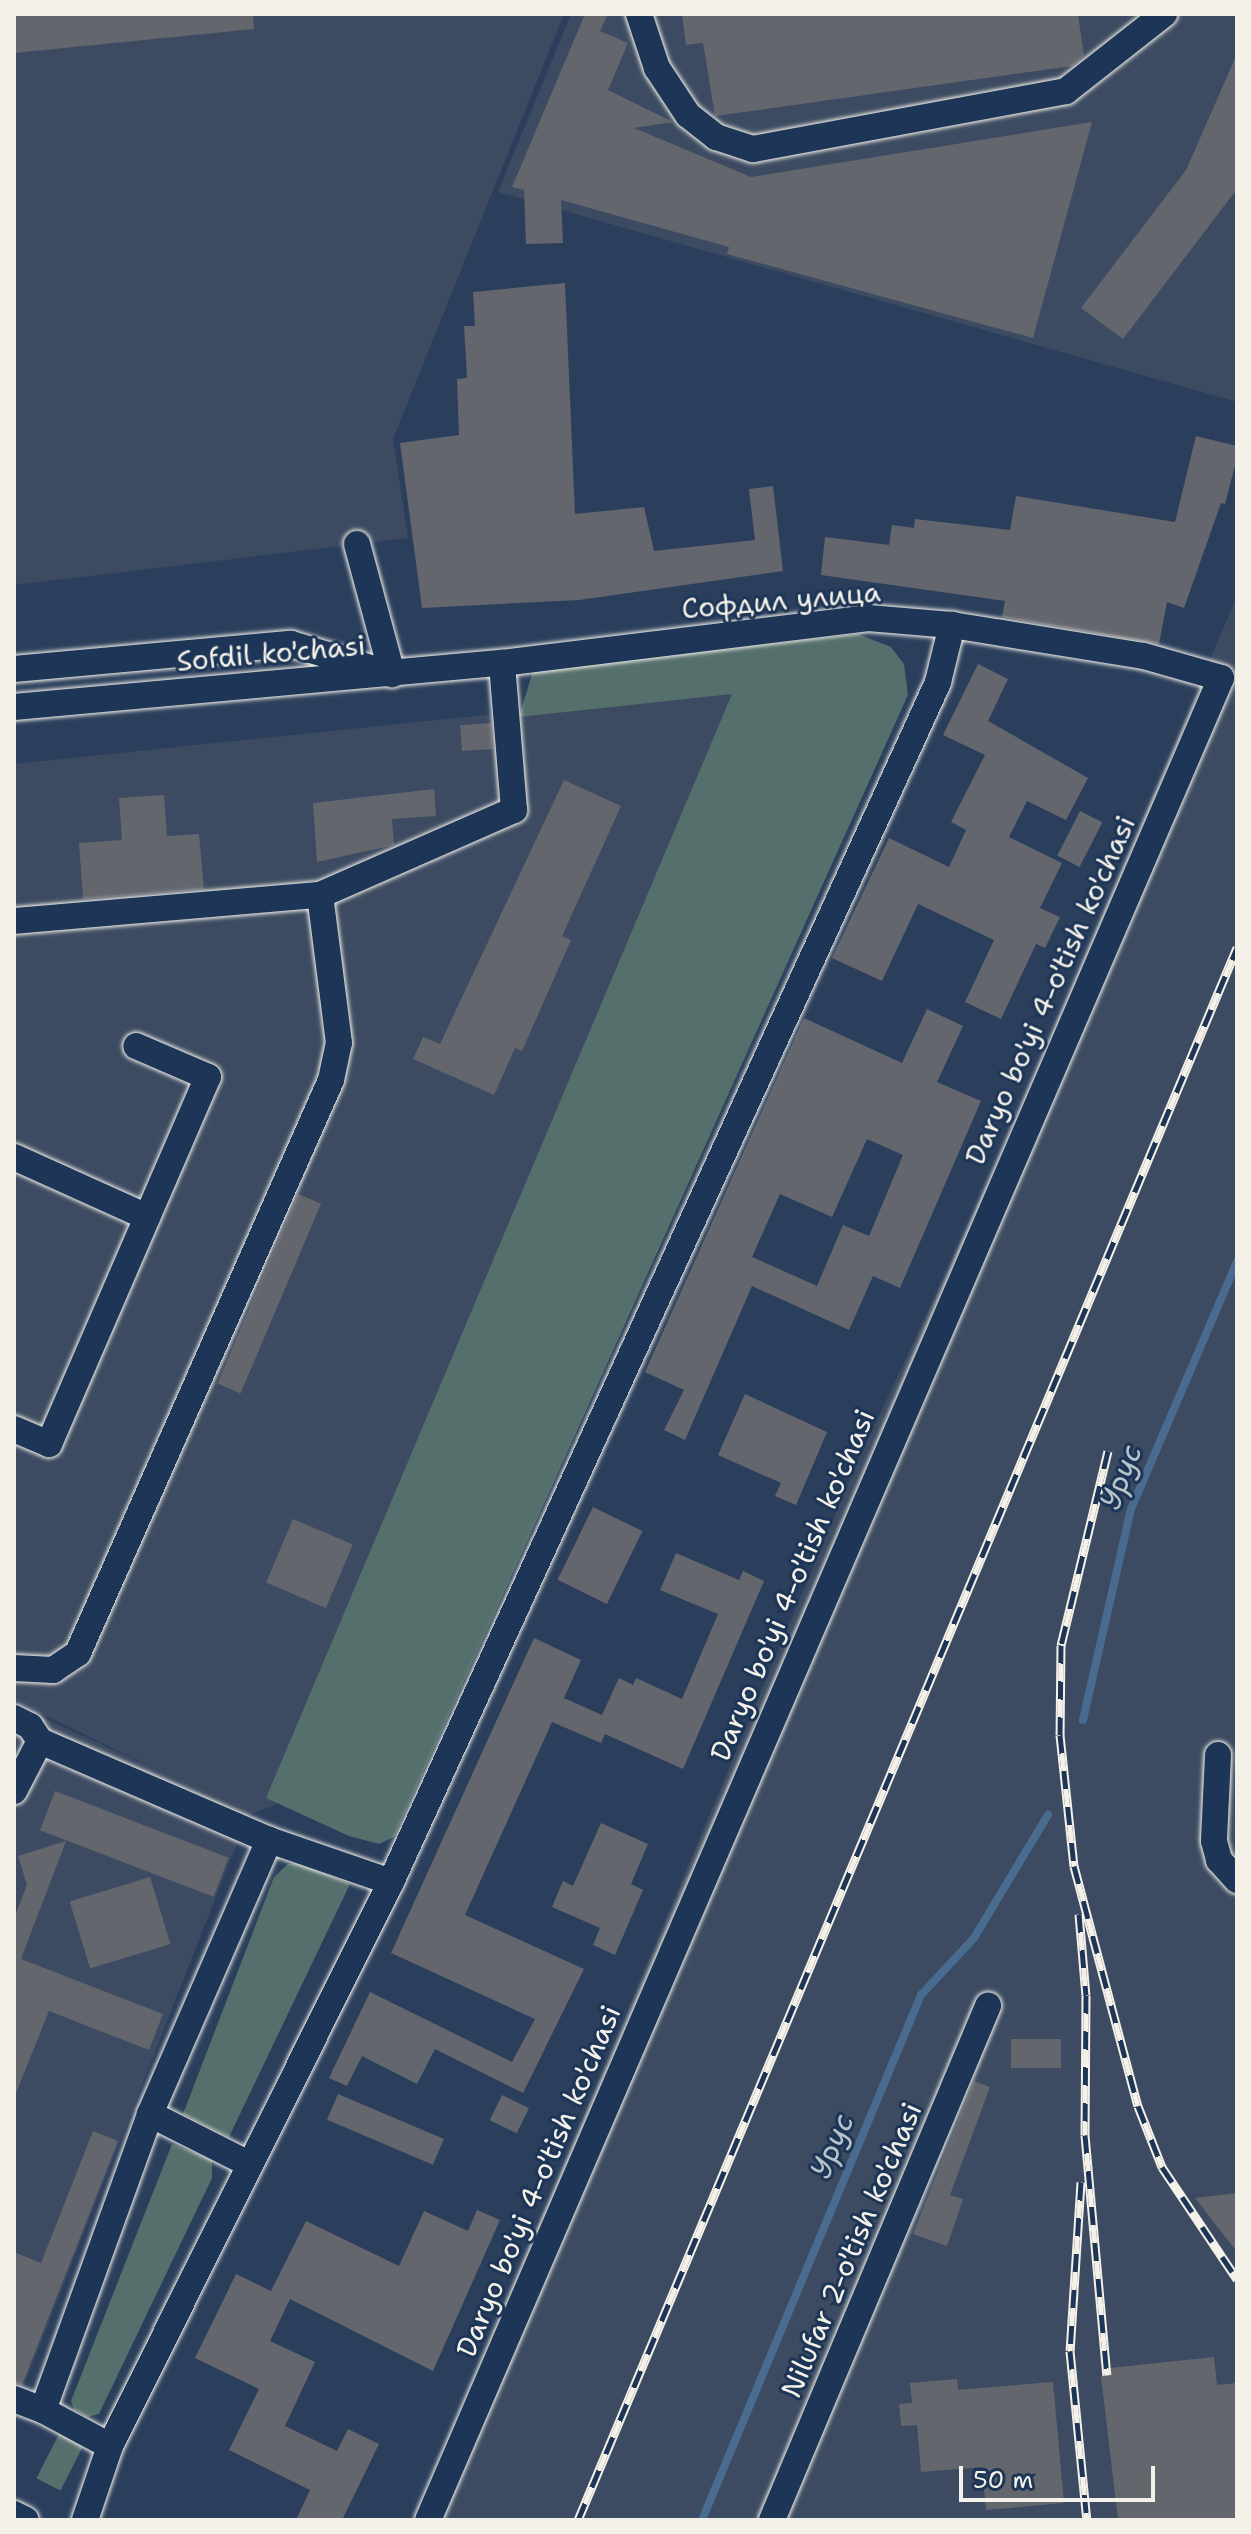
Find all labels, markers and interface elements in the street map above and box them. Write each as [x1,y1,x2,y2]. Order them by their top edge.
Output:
street label: Софдил улица [680,575,882,625]
street label: Sofdil ko'chasi [175,628,367,678]
street label: Daryo bo'yi 4-o'tish ko'chasi [958,810,1142,1170]
street label: Daryo bo'yi 4-o'tish ko'chasi [703,1404,881,1766]
water label: Урус [1092,1439,1150,1515]
street label: Daryo bo'yi 4-o'tish ko'chasi [449,2000,627,2362]
street label: Nilufar 2-o'tish ko'chasi [774,2098,928,2402]
water label: Урус [802,2108,862,2184]
scale bar [963,2450,1159,2500]
text: 50 m [973,2464,1033,2496]

